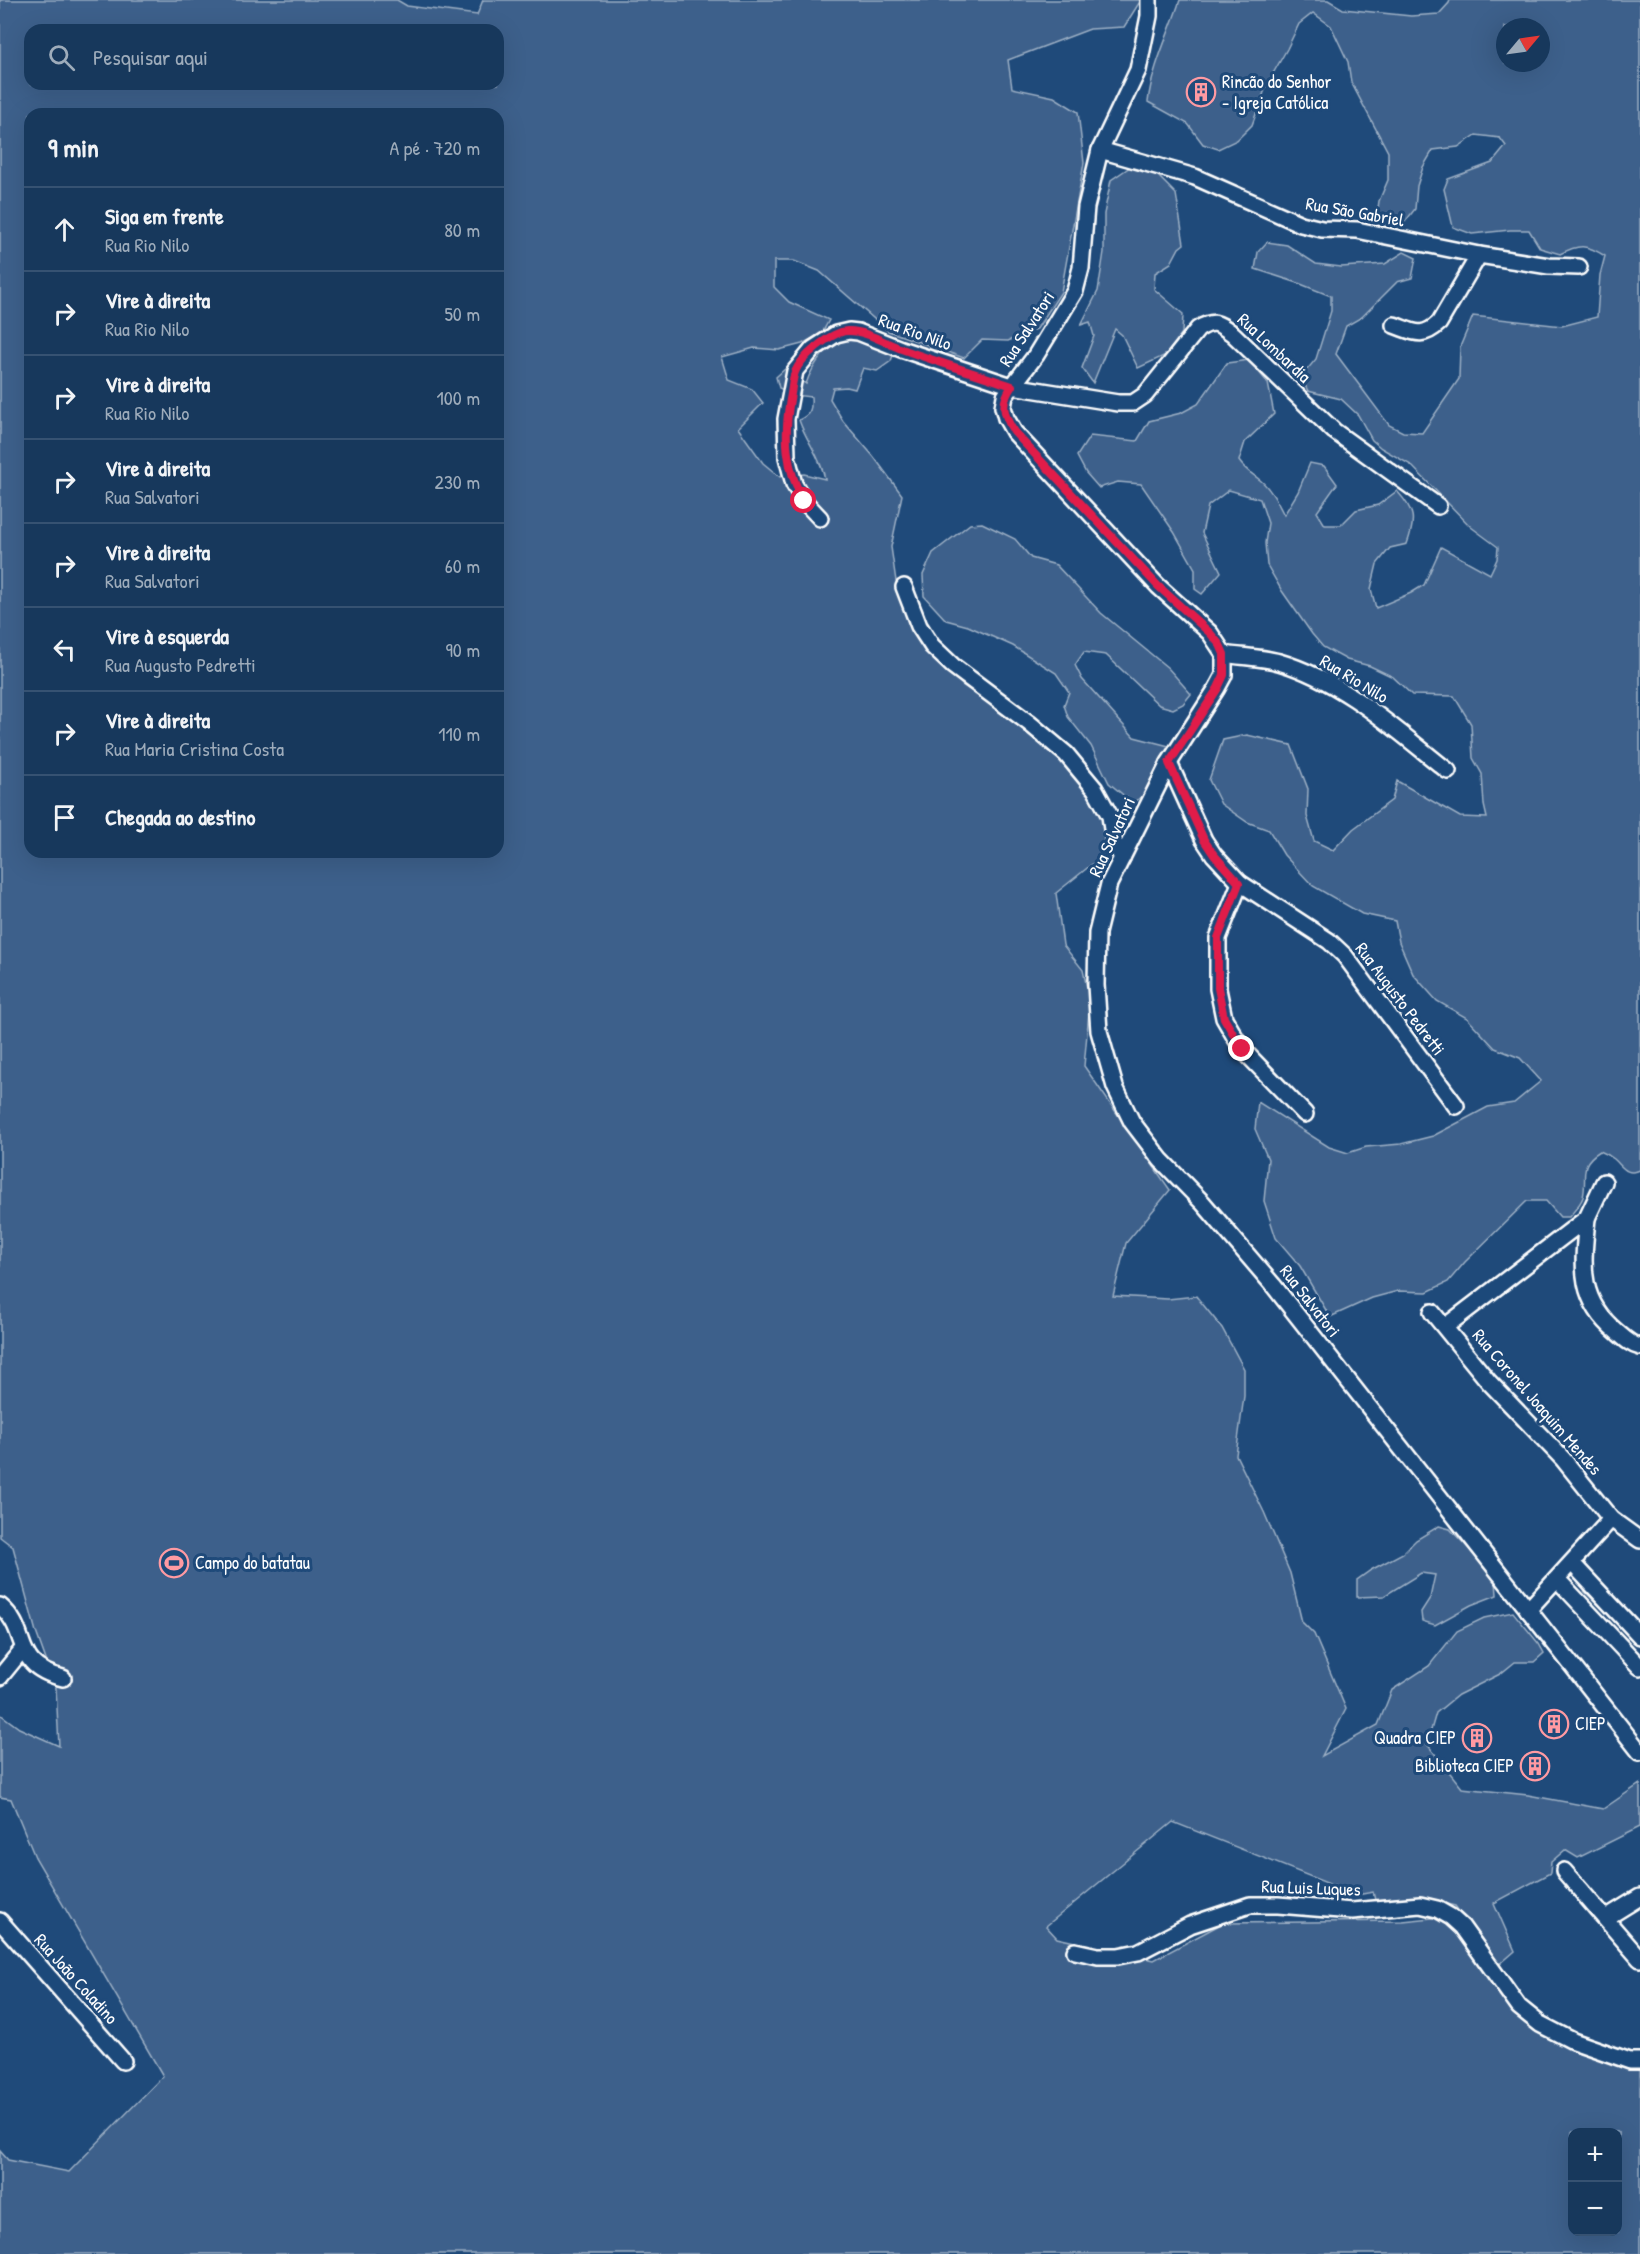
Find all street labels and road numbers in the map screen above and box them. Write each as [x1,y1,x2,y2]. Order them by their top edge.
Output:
street label: Rua São Gabriel [1304,191,1406,232]
street label: Rua Salvatori [993,286,1060,371]
street label: Rua Rio Nilo [875,307,955,356]
street label: Rua Lombardia [1232,307,1317,388]
street label: Rua Rio Nilo [1315,648,1393,709]
street label: Rua Salvatori [1082,793,1141,881]
street label: Rua Augusto Pedretti [1350,937,1451,1060]
street label: Rua Salvatori [1274,1259,1347,1342]
street label: Rua Coronel Joaquim Mendes [1467,1323,1608,1480]
street label: Rua Luis Luques [1261,1873,1361,1902]
street label: Rua João Coladino [29,1928,124,2030]

